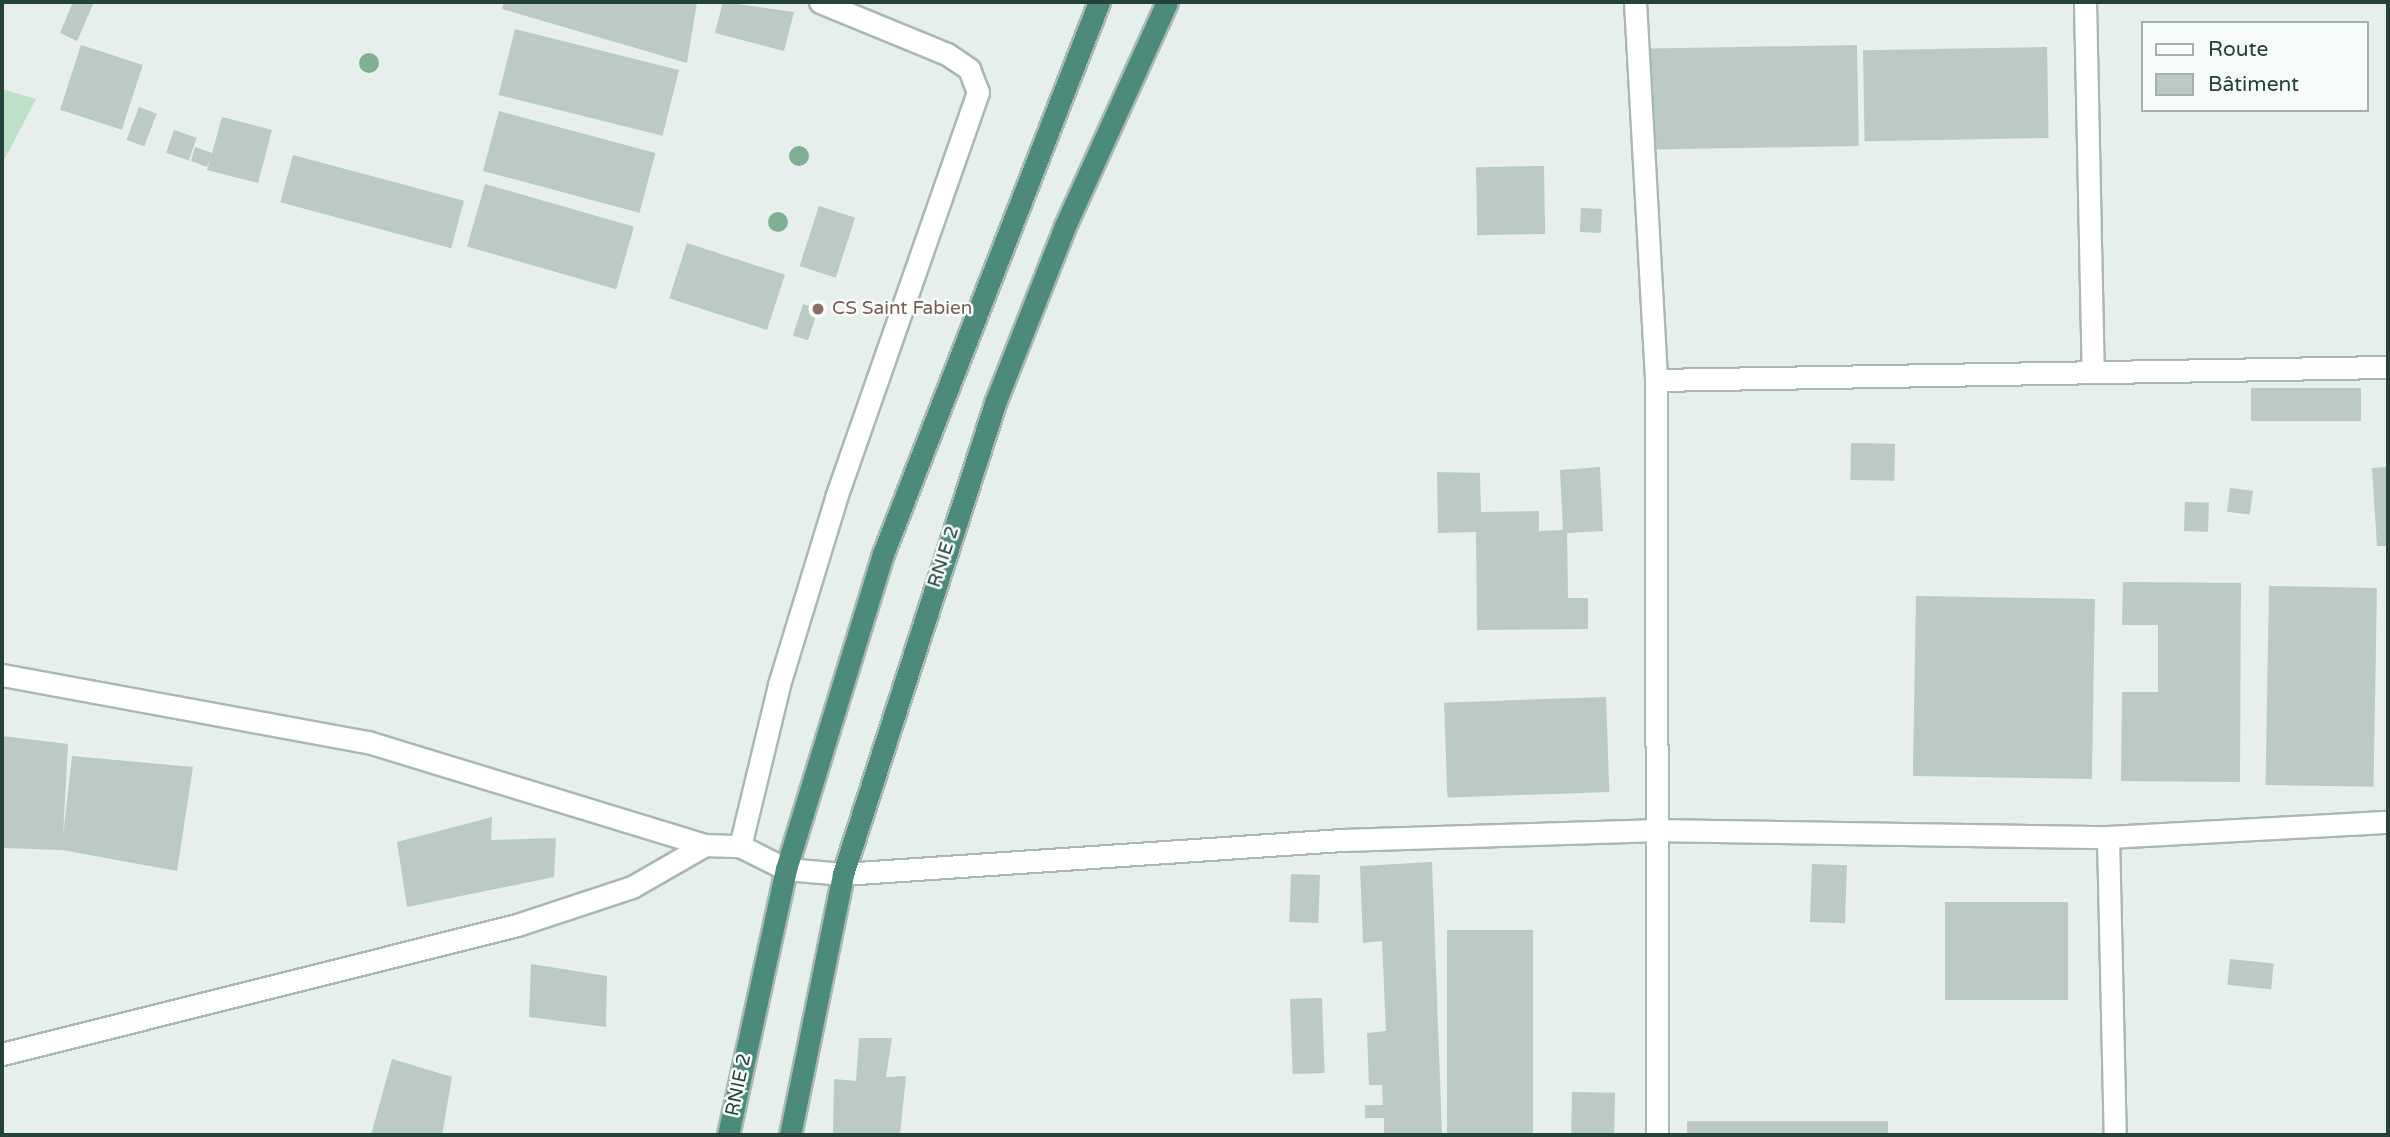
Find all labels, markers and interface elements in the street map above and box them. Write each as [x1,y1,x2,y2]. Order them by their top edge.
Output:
legend [2142,21,2369,112]
text: Route [2208,37,2268,62]
text: Bâtiment [2208,72,2299,97]
place label: CS Saint Fabien [832,298,972,320]
marker: CS Saint Fabien [810,301,826,317]
street label: RNIE 2 [923,523,965,591]
street label: RNIE 2 [721,1052,757,1118]

